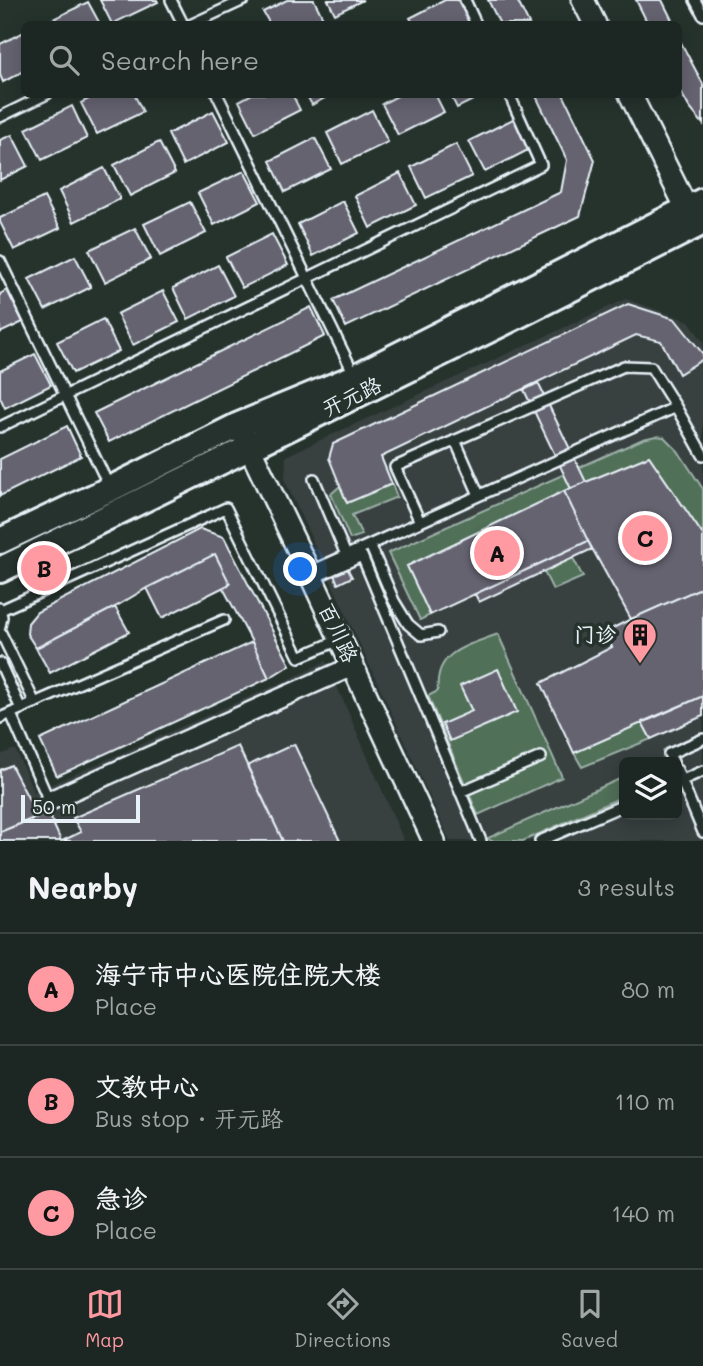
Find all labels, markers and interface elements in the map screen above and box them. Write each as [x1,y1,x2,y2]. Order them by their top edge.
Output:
search box [21,21,682,98]
icon: search [45,41,83,79]
text: Search here [101,43,259,77]
street label: 开元路 [317,370,386,422]
pin: C [622,512,668,564]
pin: A [474,527,520,579]
pin: B [21,542,67,594]
your location [283,552,317,586]
street label: 百川路 [314,598,365,667]
building icon: 门诊 [621,616,659,665]
place label: 门诊 [574,620,616,647]
map controls [619,757,682,820]
button: layers [619,757,682,820]
scale bar [21,792,140,824]
text: 50 m [32,794,76,819]
text: Nearby [28,867,138,907]
text: 3 results [578,872,675,902]
text: 海宁市中心医院住院大楼 [95,957,381,991]
text: A [43,974,59,1004]
text: 80 m [621,974,675,1004]
text: Place [95,991,157,1021]
text: 文教中心 [95,1069,199,1103]
text: B [43,1086,59,1116]
text: 110 m [615,1086,675,1116]
text: Bus stop · 开元路 [95,1103,283,1133]
text: 急诊 [95,1181,147,1215]
text: C [42,1198,60,1228]
text: 140 m [611,1198,675,1228]
text: Place [95,1215,157,1245]
tab: Map [85,1285,124,1352]
tab: Directions [294,1285,391,1352]
tab: Saved [561,1285,618,1352]

